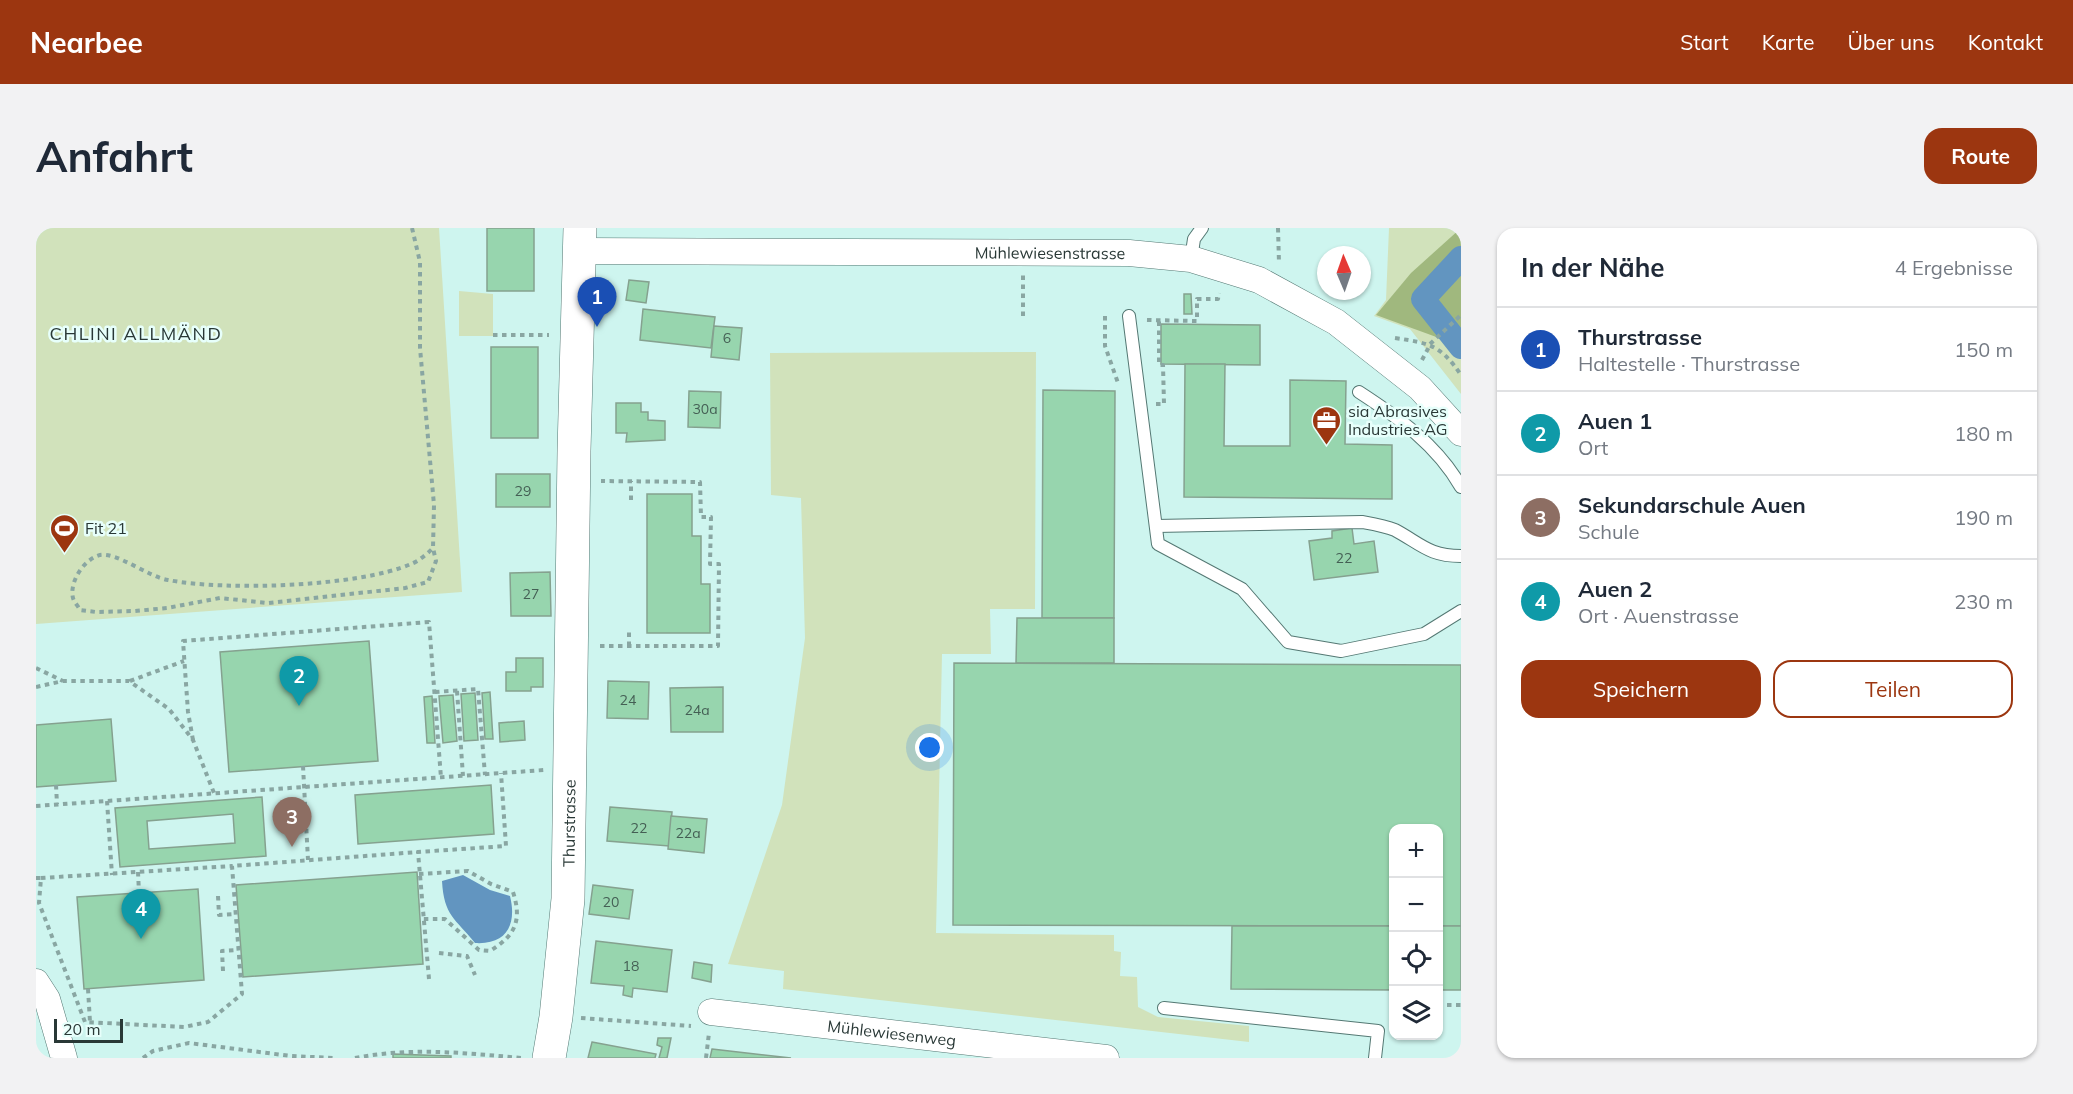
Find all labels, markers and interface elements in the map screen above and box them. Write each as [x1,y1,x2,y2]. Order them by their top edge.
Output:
text: Nearbee [30,25,143,60]
text: Start [1680,29,1729,55]
text: Karte [1762,29,1814,55]
text: Über uns [1847,29,1935,55]
text: Kontakt [1968,29,2043,55]
button: Route [1924,128,2037,184]
text: Anfahrt [36,130,193,183]
street label: Mühlewiesenstrasse [975,242,1125,263]
north arrow [1317,246,1371,300]
text: In der Nähe [1521,251,1665,284]
text: 4 Ergebnisse [1895,255,2013,280]
pin: 1 [578,278,616,327]
district label: CHLINI ALLMÄND [50,322,222,345]
text: Thurstrasse [1578,323,1702,351]
house number: 6 [723,329,731,347]
text: 1 [1535,337,1547,362]
text: 150 m [1954,337,2013,362]
text: Haltestelle · Thurstrasse [1578,351,1800,376]
house number: 30a [692,400,718,418]
place label: sia Abrasives Industries AG [1348,401,1448,439]
office icon: sia Abrasives Industries AG [1311,404,1343,446]
text: Auen 1 [1578,407,1652,435]
text: 2 [1535,421,1547,446]
text: 180 m [1954,421,2013,446]
text: Ort [1578,435,1608,460]
house number: 29 [515,482,531,500]
text: Sekundarschule Auen [1578,491,1806,519]
text: 3 [1535,505,1547,530]
text: 190 m [1954,505,2013,530]
sports icon: Fit 21 [48,512,80,554]
place label: Fit 21 [85,518,127,538]
text: Schule [1578,519,1639,544]
house number: 22 [1336,549,1352,567]
text: Auen 2 [1578,575,1652,603]
house number: 27 [523,585,539,603]
text: 4 [1535,589,1547,614]
text: 230 m [1954,589,2013,614]
text: Ort · Auenstrasse [1578,603,1739,628]
pin: 2 [280,656,318,706]
button: Speichern [1521,660,1761,718]
button: Teilen [1773,660,2013,718]
house number: 24 [620,691,637,709]
house number: 24a [684,701,710,719]
your location [915,733,944,762]
street label: Thurstrasse [558,779,580,867]
pin: 3 [272,798,312,847]
house number: 22 [631,819,647,837]
house number: 22a [675,824,701,842]
map controls [1389,824,1443,1040]
button: + [1389,824,1443,878]
button: − [1389,878,1443,932]
pin: 4 [122,890,160,939]
house number: 20 [603,893,619,911]
button: locate [1389,932,1443,986]
house number: 18 [623,957,639,975]
button: layers [1389,986,1443,1040]
scale bar [54,1016,123,1044]
street label: Mühlewiesenweg [826,1016,957,1050]
text: 20 m [63,1019,100,1039]

